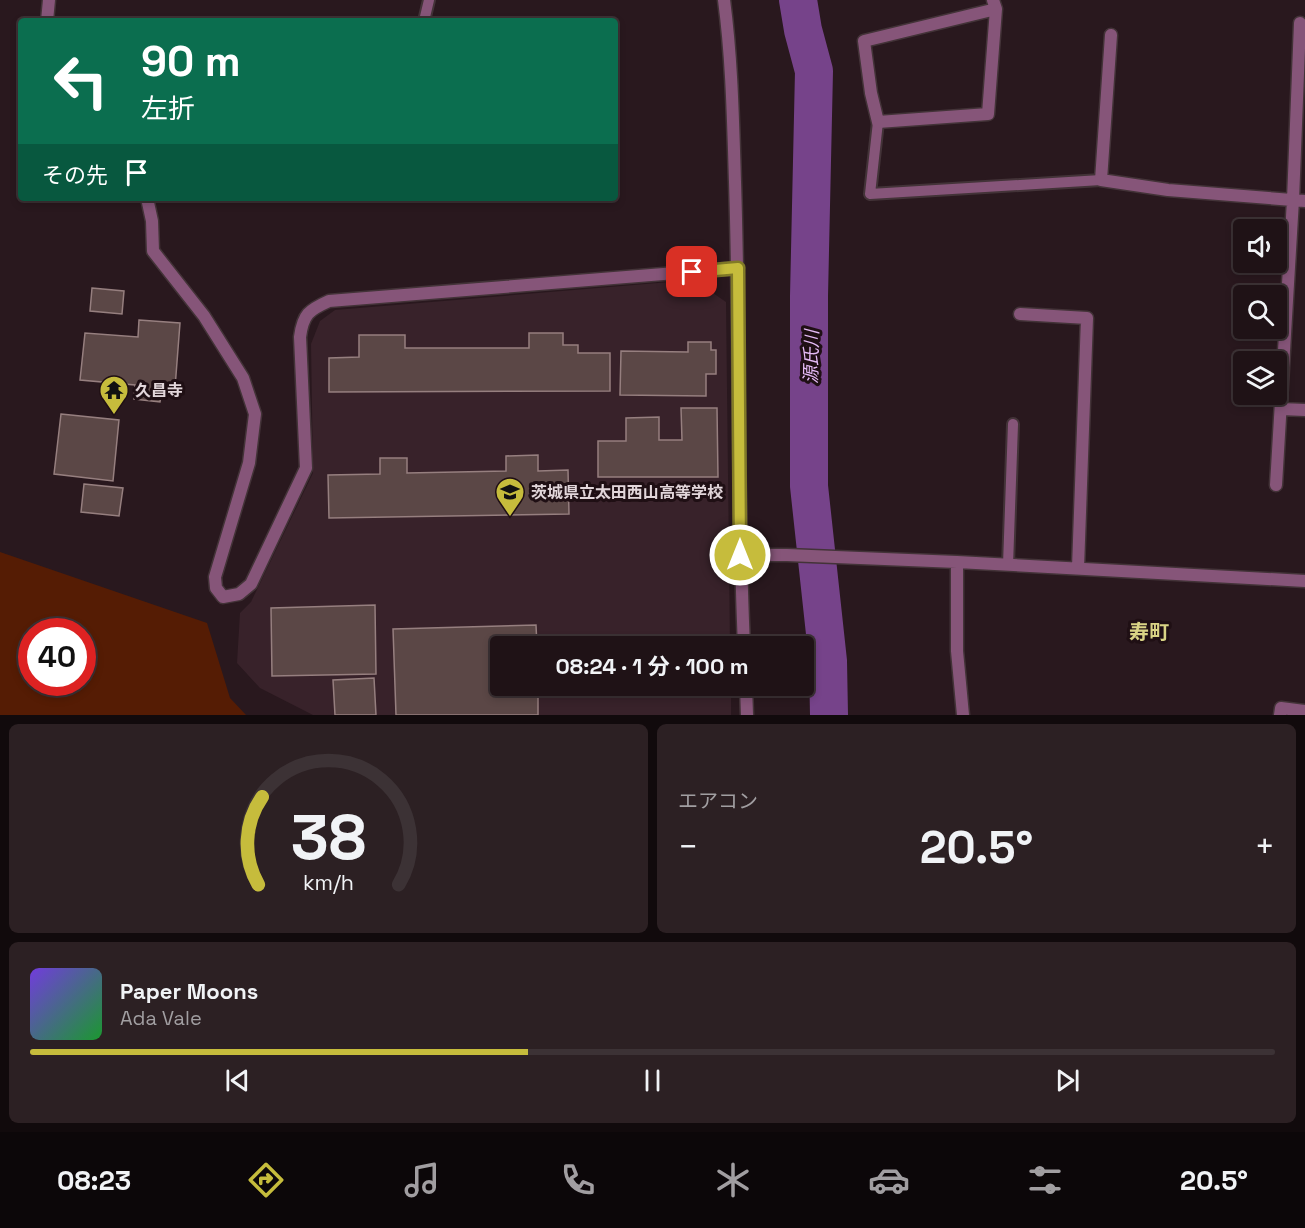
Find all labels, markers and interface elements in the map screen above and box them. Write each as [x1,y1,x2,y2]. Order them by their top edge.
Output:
text: 90 m [141,35,241,88]
icon: left [42,42,120,120]
text: 左折 [141,91,195,126]
icon: arrive [120,156,153,189]
text: その先 [42,161,108,189]
map controls [1233,219,1287,405]
button: sound [1233,219,1287,273]
pin [666,246,717,297]
icon: arrive [675,255,708,288]
button: search [1233,285,1287,339]
water label: 源氏川 [799,328,823,384]
button: layers [1233,351,1287,405]
temple icon: 久昌寺 [98,374,130,416]
place label: 久昌寺 [135,380,183,401]
school or university icon: 茨城県立太田西山高等学校 [494,476,526,518]
place label: 茨城県立太田西山高等学校 [531,482,723,503]
position arrow [708,523,772,587]
speed limit sign: 40 [18,618,96,696]
district label: 寿町 [1129,619,1169,645]
text: 08:24 · 1 分 · 100 m [555,652,749,680]
text: エアコン [678,788,758,814]
text: 38 [291,798,366,877]
text: 20.5° [920,819,1033,876]
text: − [678,826,698,868]
text: + [1255,826,1275,868]
text: km/h [303,870,354,897]
text: Paper Moons [120,977,258,1005]
text: Ada Vale [120,1005,202,1031]
icon: previous [221,1064,254,1097]
icon: pause [636,1064,669,1097]
icon: next [1051,1064,1084,1097]
icon: directions [245,1159,287,1201]
icon: music [401,1159,443,1201]
icon: phone [557,1159,599,1201]
icon: climate [712,1159,754,1201]
icon: car [868,1159,910,1201]
icon: filters [1024,1159,1066,1201]
text: 08:23 [57,1163,131,1198]
text: 20.5° [1180,1163,1248,1198]

